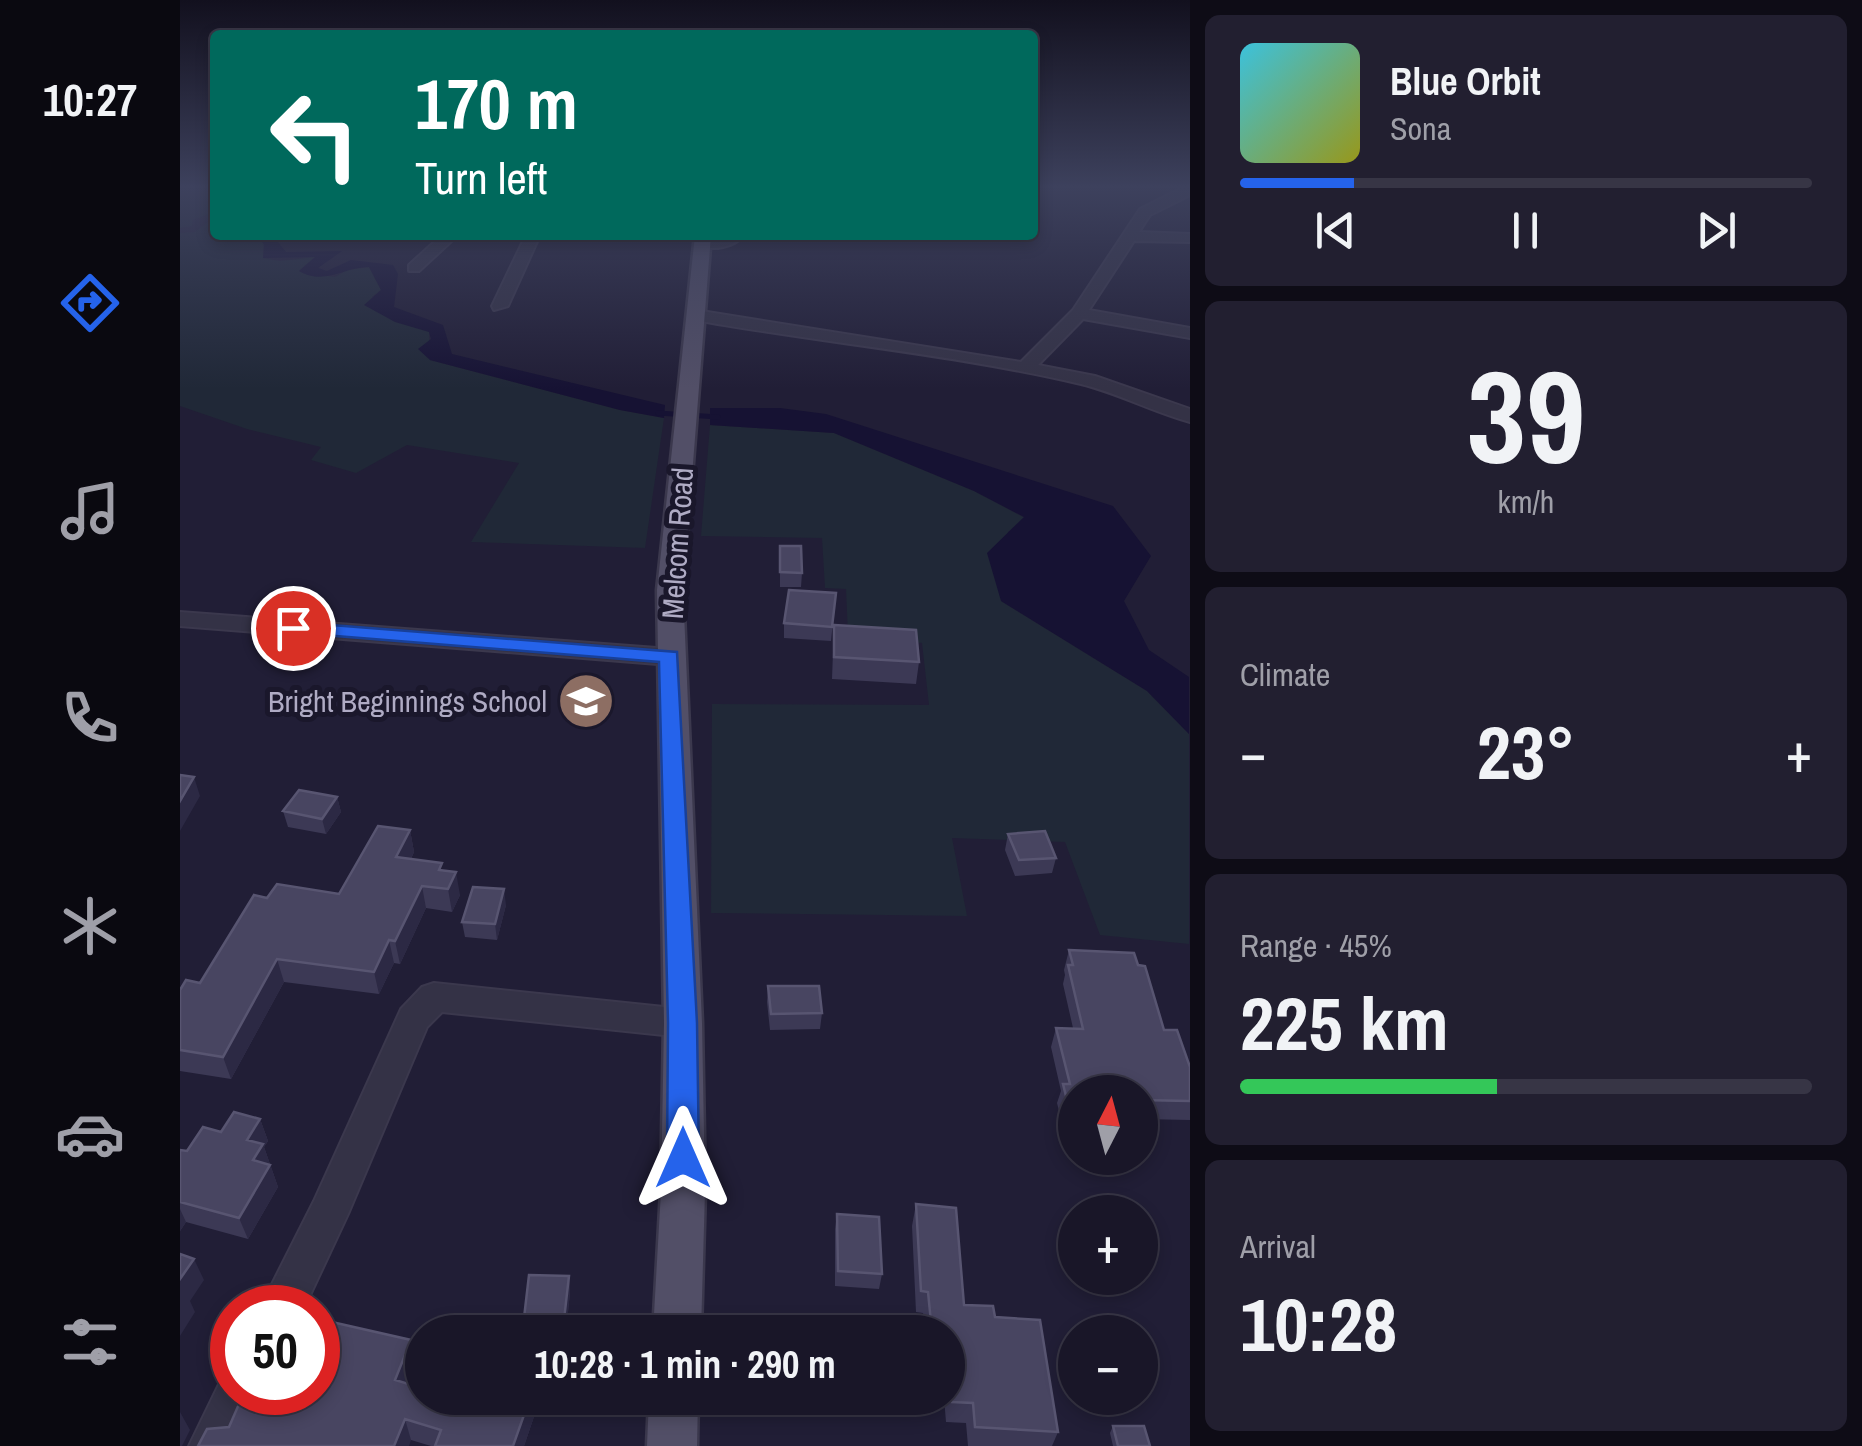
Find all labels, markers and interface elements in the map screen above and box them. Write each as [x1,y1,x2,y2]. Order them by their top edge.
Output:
text: Blue Orbit [1390,56,1541,107]
text: 170 m [415,57,578,151]
text: 10:27 [43,69,137,130]
icon: left [250,70,380,200]
text: Sona [1390,107,1451,150]
text: Turn left [415,147,547,208]
icon: previous [1308,203,1363,258]
icon: pause [1498,203,1553,258]
icon: next [1689,203,1744,258]
icon: directions [55,268,125,338]
text: 39 [1467,327,1585,503]
street label: Melcom Road [652,466,702,620]
icon: music [55,476,125,546]
text: km/h [1498,480,1554,523]
pin [251,586,336,671]
icon: arrive [266,601,321,656]
text: Climate [1240,653,1330,696]
school or university icon: Bright Beginnings School [556,671,616,731]
place label: Bright Beginnings School [268,681,547,721]
icon: phone [55,683,125,753]
text: 23° [1477,701,1575,802]
text: − [1240,715,1266,789]
text: + [1786,715,1812,789]
icon: climate [55,891,125,961]
text: Range · 45% [1240,924,1392,967]
text: 225 km [1240,972,1449,1073]
north arrow [1058,1075,1158,1175]
map controls [1058,1075,1158,1415]
icon: car [55,1099,125,1169]
position arrow [631,1106,735,1210]
button: + [1058,1195,1158,1295]
text: Arrival [1240,1225,1316,1268]
text: 10:28 [1240,1273,1397,1374]
speed limit sign: 50 [210,1285,340,1415]
icon: filters [55,1307,125,1377]
button: − [1058,1315,1158,1415]
text: 10:28 · 1 min · 290 m [534,1339,836,1390]

